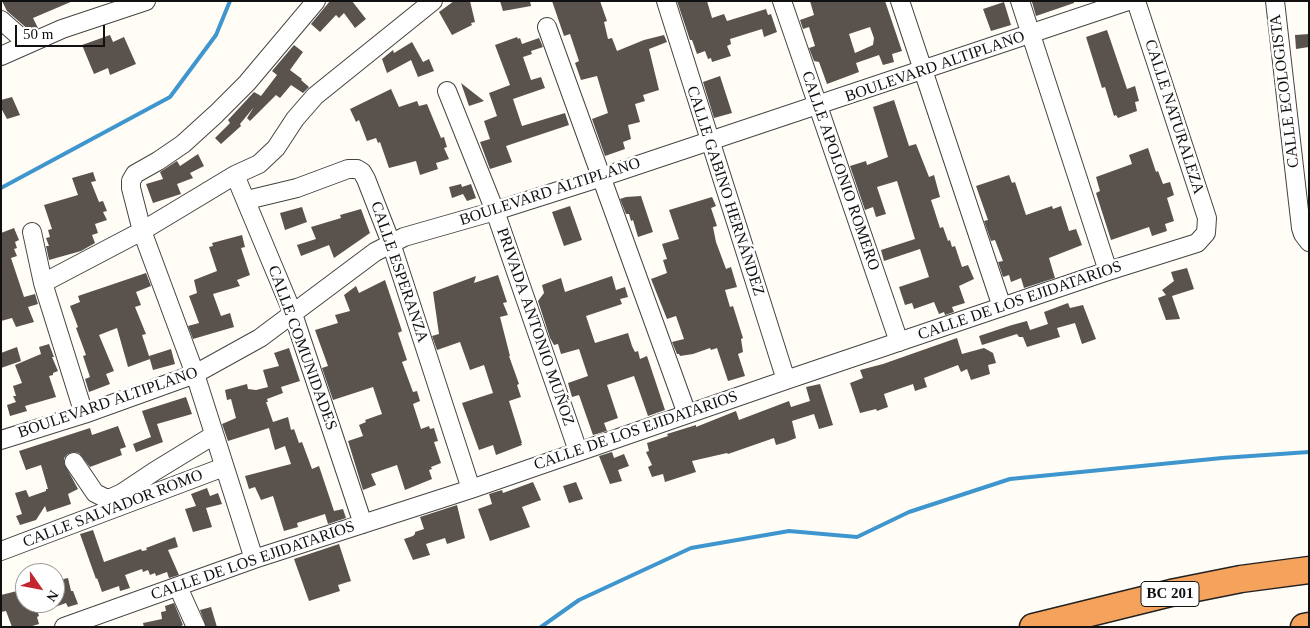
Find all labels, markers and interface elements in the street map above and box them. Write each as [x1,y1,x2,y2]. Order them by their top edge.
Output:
street label: CALLE ECOLOGISTA [1266,13,1304,169]
scale bar [18,15,108,47]
text: 50 m [23,26,53,42]
street label: BOULEVARD ALTIPLANO [843,27,1027,107]
street label: CALLE NATURALEZA [1140,37,1208,197]
street label: CALLE APOLONIO ROMERO [797,69,883,273]
street label: CALLE GABINO HERNÁNDEZ [682,84,768,298]
street label: BOULEVARD ALTIPLANO [457,154,643,230]
street label: CALLE ESPERANZA [366,199,432,345]
street label: PRIVADA ANTONIO MUÑOZ [492,225,578,429]
street label: CALLE DE LOS EJIDATARIOS [916,257,1124,345]
street label: CALLE COMUNIDADES [263,263,341,433]
street label: BOULEVARD ALTIPLANO [16,363,200,443]
street label: CALLE DE LOS EJIDATARIOS [532,387,740,475]
street label: CALLE SALVADOR ROMO [20,466,206,552]
street label: CALLE DE LOS EJIDATARIOS [149,517,357,605]
north arrow [15,563,65,613]
road number: BC 201 [1141,582,1199,606]
text: N [43,588,61,604]

